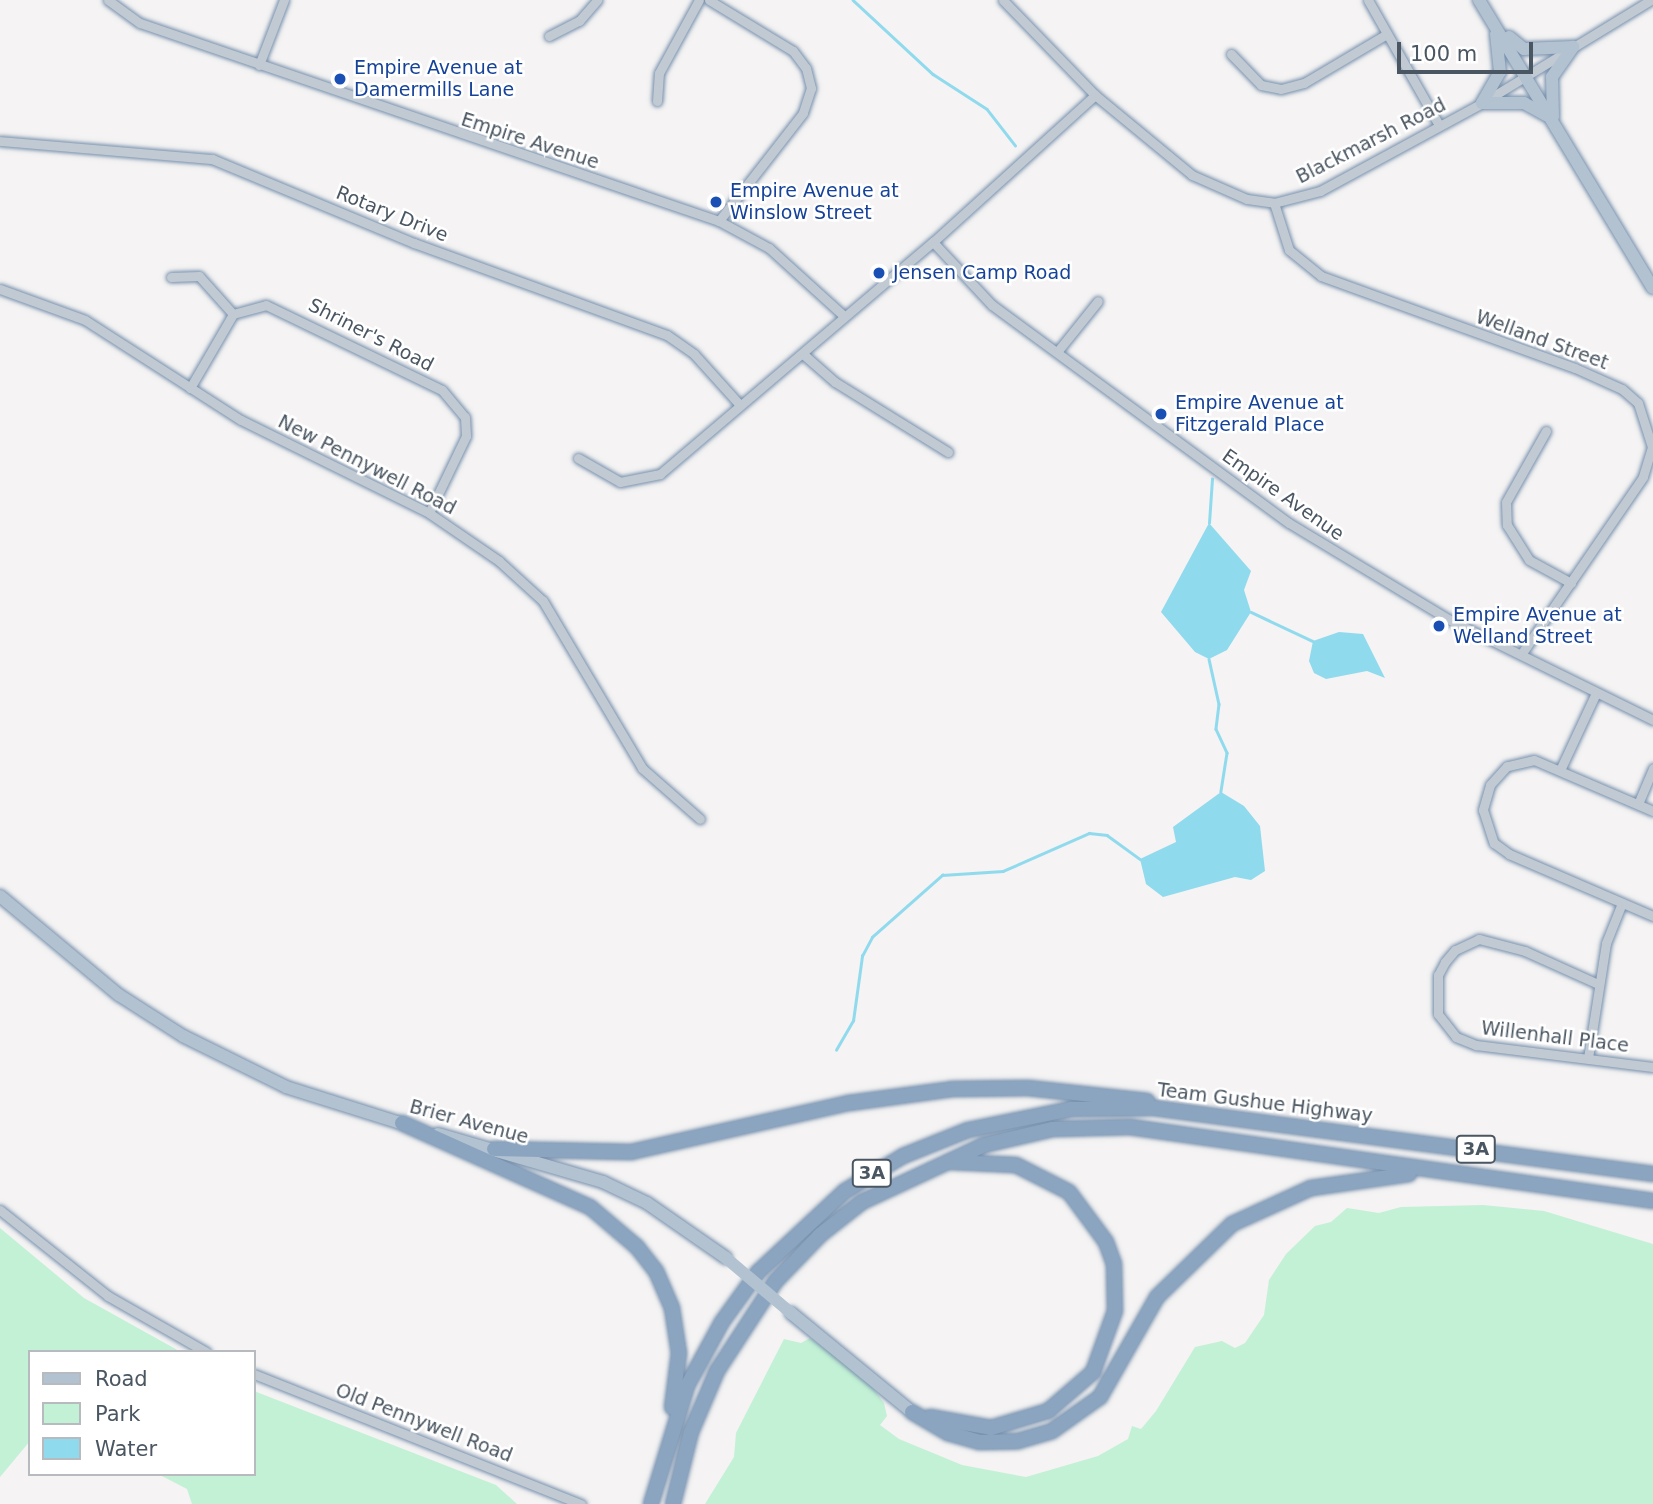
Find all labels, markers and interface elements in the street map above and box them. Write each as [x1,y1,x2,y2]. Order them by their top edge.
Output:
scale bar [1401,28,1538,72]
text: 100 m [1410,42,1477,66]
place label: Empire Avenue at Damermills Lane [354,57,523,101]
marker: Empire Avenue at Damermills Lane [332,71,348,87]
street label: Blackmarsh Road [1292,93,1450,189]
street label: Empire Avenue [458,108,602,174]
place label: Empire Avenue at Winslow Street [730,180,899,224]
street label: Rotary Drive [333,181,451,247]
marker: Empire Avenue at Winslow Street [708,194,724,210]
place label: Jensen Camp Road [893,262,1071,284]
marker: Jensen Camp Road [871,265,887,281]
street label: Shriner's Road [305,294,437,376]
street label: Welland Street [1473,305,1611,375]
place label: Empire Avenue at Fitzgerald Place [1175,392,1344,436]
marker: Empire Avenue at Fitzgerald Place [1153,406,1169,422]
street label: New Pennywell Road [274,410,460,520]
street label: Empire Avenue [1218,444,1348,546]
place label: Empire Avenue at Welland Street [1453,604,1622,648]
marker: Empire Avenue at Welland Street [1431,618,1447,634]
street label: Willenhall Place [1480,1017,1630,1057]
street label: Team Gushue Highway [1156,1078,1374,1128]
street label: Brier Avenue [407,1095,531,1149]
road number: 3A [1455,1134,1497,1164]
road number: 3A [851,1158,893,1188]
legend [28,1350,256,1476]
text: Road [95,1367,148,1391]
street label: Old Pennywell Road [332,1379,516,1467]
text: Park [95,1402,140,1426]
text: Water [95,1437,157,1461]

